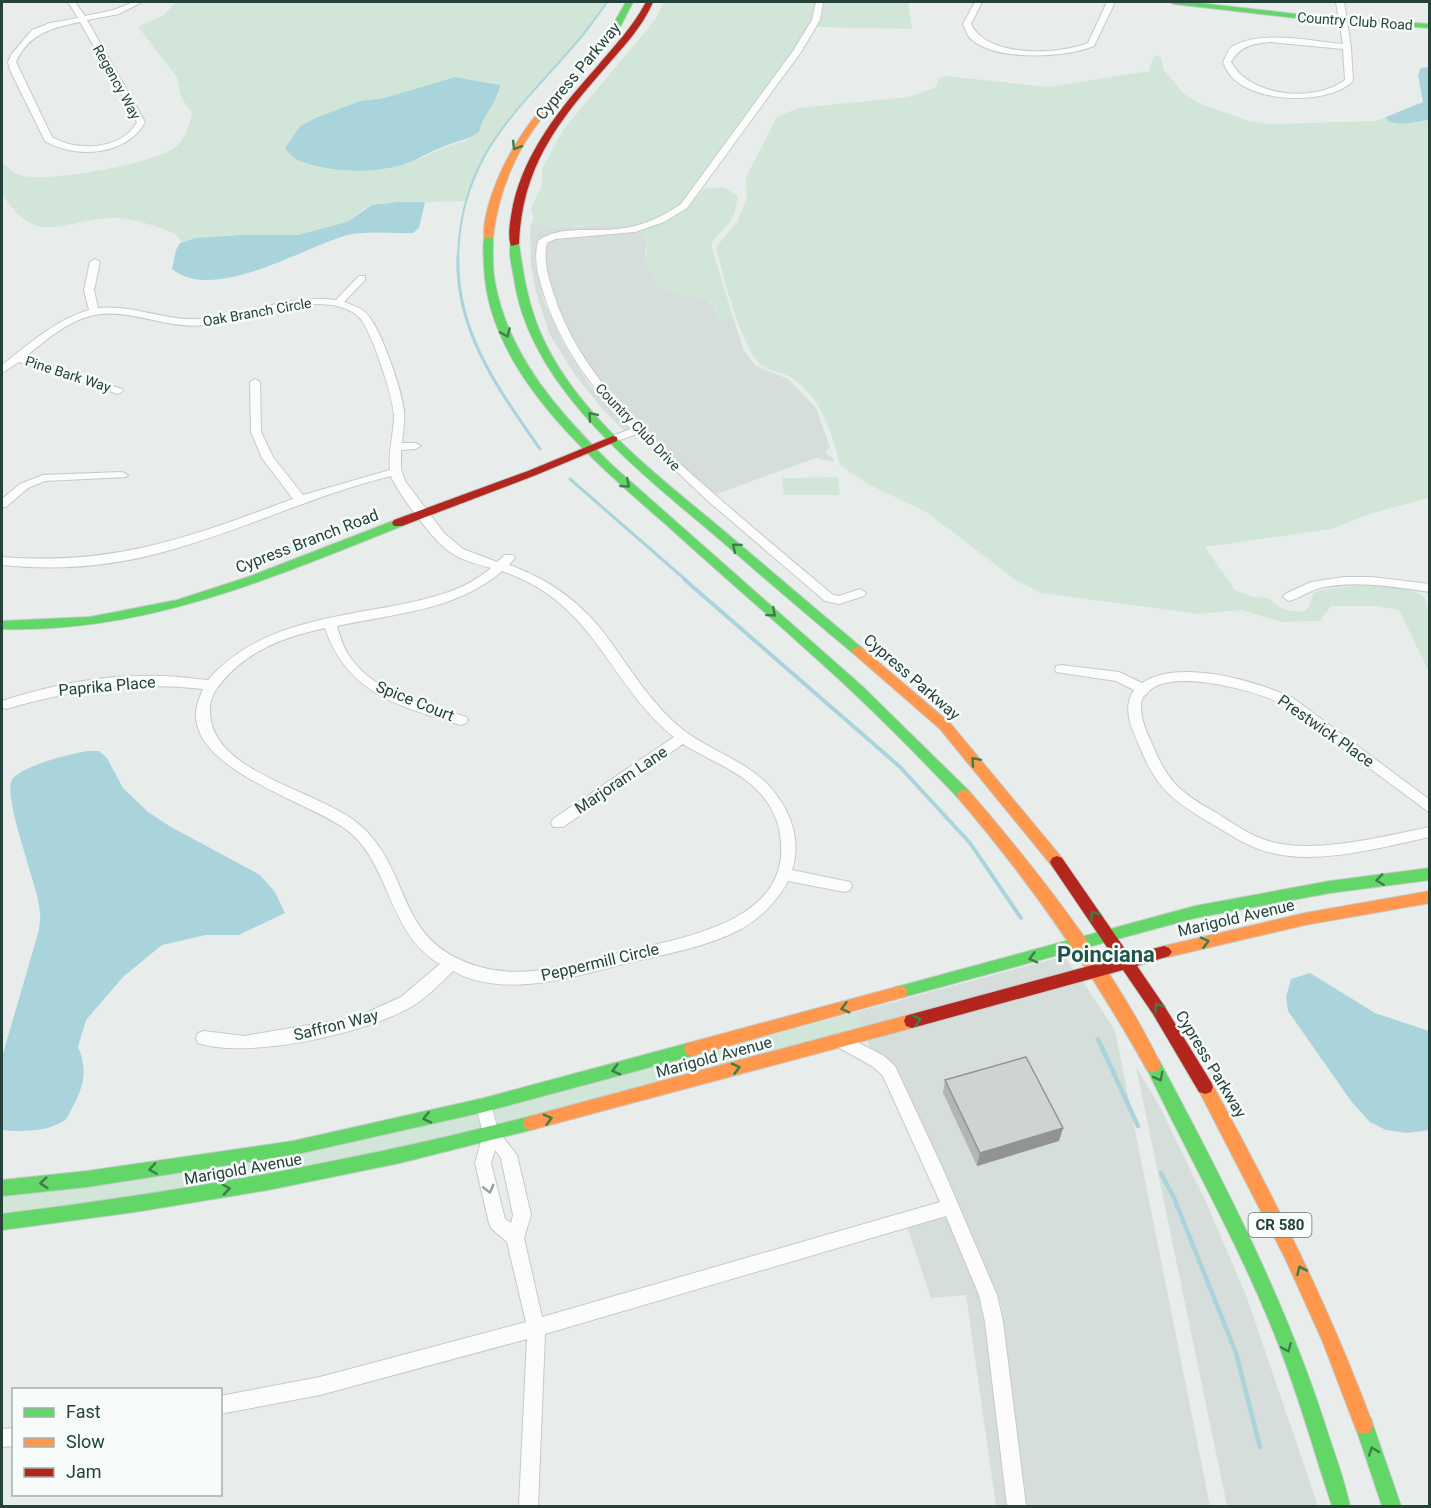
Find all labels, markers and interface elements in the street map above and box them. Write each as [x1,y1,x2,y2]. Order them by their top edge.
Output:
street label: Country Club Road [1297,9,1413,33]
street label: Cypress Parkway [532,18,625,124]
street label: Regency Way [90,42,144,122]
one-way arrow [512,140,524,150]
street label: Oak Branch Circle [201,295,313,329]
one-way arrow [499,326,511,337]
street label: Pine Bark Way [23,353,113,395]
street label: Country Club Drive [592,380,684,474]
one-way arrow [588,412,599,423]
one-way arrow [619,477,629,488]
street label: Cypress Branch Road [233,505,381,577]
one-way arrow [732,544,743,555]
one-way arrow [765,606,776,617]
street label: Cypress Parkway [860,630,964,724]
street label: Paprika Place [58,672,156,700]
street label: Spice Court [373,677,457,725]
street label: Prestwick Place [1274,691,1378,771]
street label: Marjoram Lane [571,742,671,818]
one-way arrow [971,757,982,768]
one-way arrow [1375,874,1384,886]
street label: Marigold Avenue [1176,895,1296,941]
one-way arrow [1090,910,1101,921]
one-way arrow [1200,936,1210,949]
street label: Peppermill Circle [539,939,661,985]
district label: Poinciana [1057,942,1155,967]
one-way arrow [1028,951,1039,963]
one-way arrow [840,1001,850,1014]
one-way arrow [1153,1003,1165,1013]
street label: Saffron Way [292,1005,381,1045]
street label: Cypress Parkway [1172,1007,1251,1121]
one-way arrow [911,1015,922,1027]
street label: Marigold Avenue [654,1032,774,1082]
one-way arrow [611,1063,622,1075]
one-way arrow [731,1063,741,1076]
one-way arrow [1152,1071,1163,1081]
one-way arrow [422,1111,432,1124]
one-way arrow [542,1113,552,1126]
street label: Marigold Avenue [183,1149,303,1189]
one-way arrow [148,1162,157,1174]
one-way arrow [39,1176,49,1189]
one-way arrow [221,1184,230,1196]
one-way arrow [482,1184,495,1194]
road number: CR 580 [1248,1213,1312,1237]
one-way arrow [1296,1266,1308,1277]
one-way arrow [1280,1341,1292,1352]
legend [12,1388,222,1496]
text: Fast [66,1401,101,1422]
text: Slow [66,1431,105,1452]
one-way arrow [1368,1446,1381,1457]
text: Jam [66,1461,102,1482]

